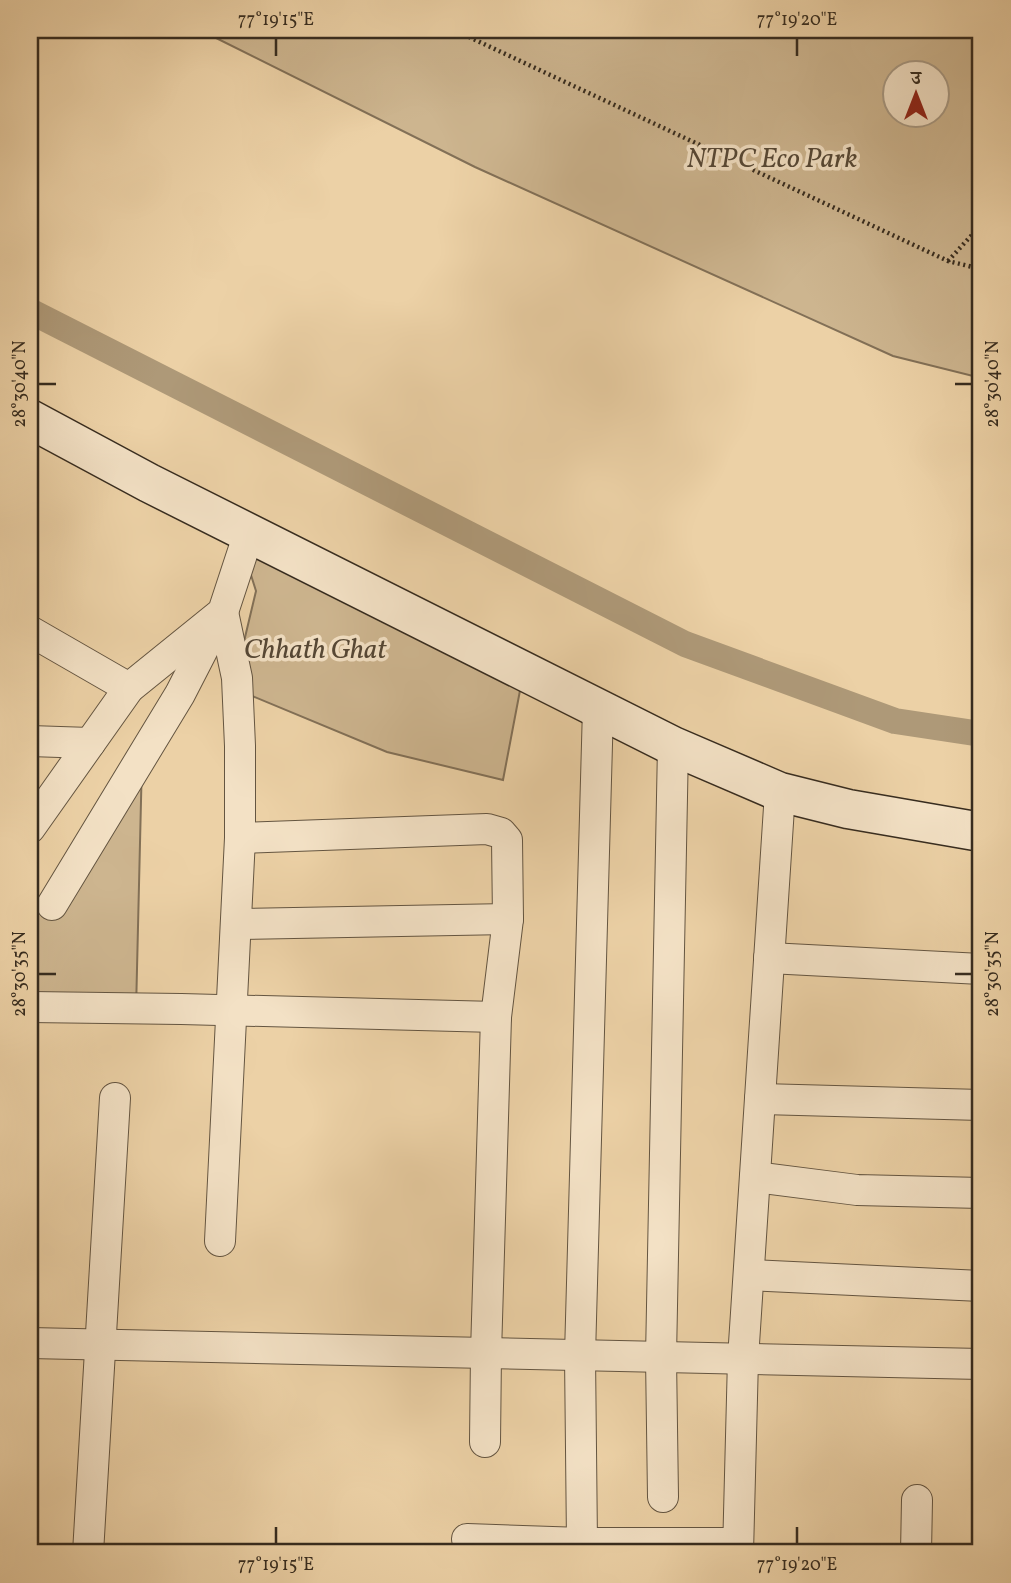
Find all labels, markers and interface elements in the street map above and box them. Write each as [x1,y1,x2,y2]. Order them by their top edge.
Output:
text: 77°19'15"E [238,8,314,33]
text: 77°19'20"E [757,8,837,33]
north arrow [881,60,951,130]
text: उ [909,66,922,92]
park label: NTPC Eco Park [687,140,857,179]
text: 28°30'40"N [8,340,33,428]
text: 28°30'40"N [981,340,1006,428]
park label: Chhath Ghat [244,631,387,670]
text: 28°30'35"N [8,931,33,1017]
text: 28°30'35"N [981,931,1006,1017]
text: 77°19'15"E [238,1553,314,1578]
text: 77°19'20"E [757,1553,837,1578]

